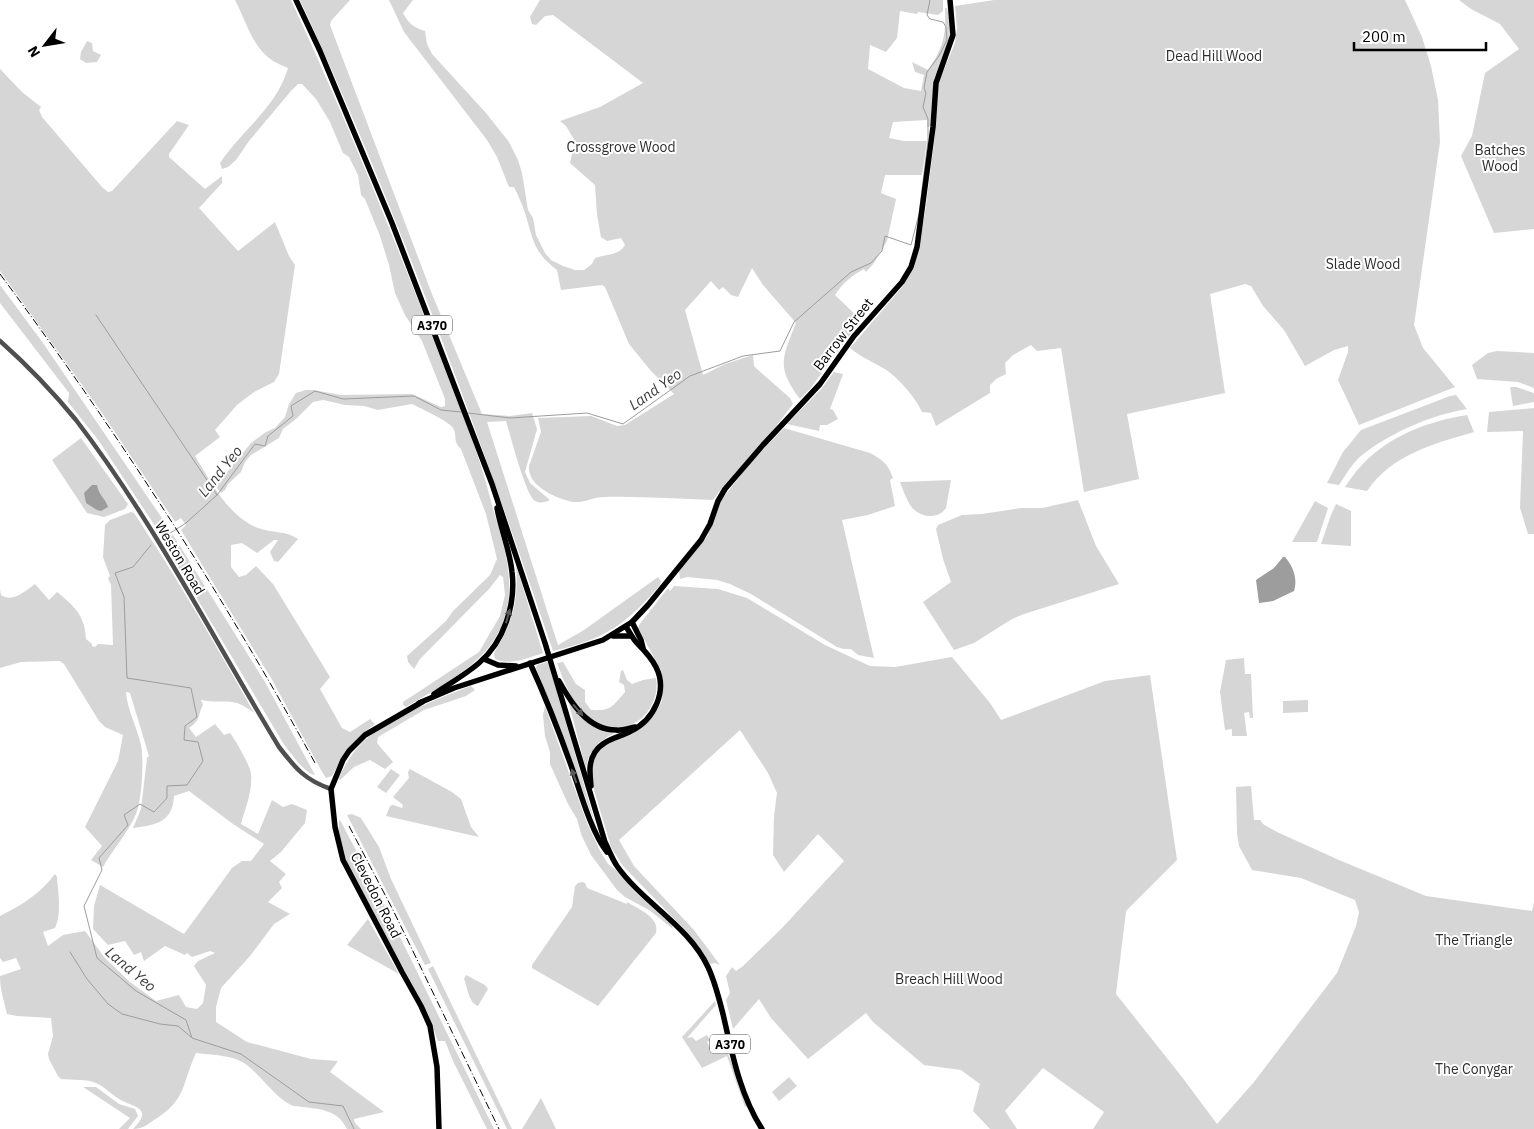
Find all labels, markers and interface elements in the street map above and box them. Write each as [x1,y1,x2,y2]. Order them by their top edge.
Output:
north arrow [20,20,70,70]
scale bar [1354,20,1486,52]
text: 200 m [1362,27,1406,46]
text: N [24,43,44,61]
park label: Dead Hill Wood [1166,47,1262,65]
park label: Crossgrove Wood [566,138,676,156]
park label: Batches Wood [1475,141,1526,175]
park label: Slade Wood [1326,255,1400,273]
street label: Barrow Street [809,294,877,374]
road number: A370 [412,316,452,334]
water label: Land Yeo [625,364,685,414]
water label: Land Yeo [194,442,246,500]
street label: Weston Road [151,518,209,598]
one-way arrow [504,609,512,624]
one-way arrow [572,703,584,715]
one-way arrow [570,768,578,783]
street label: Clevedon Road [347,849,405,941]
park label: The Triangle [1435,931,1513,949]
water label: Land Yeo [102,942,160,996]
park label: Breach Hill Wood [895,970,1003,988]
road number: A370 [710,1034,750,1054]
park label: The Conygar [1435,1060,1513,1078]

